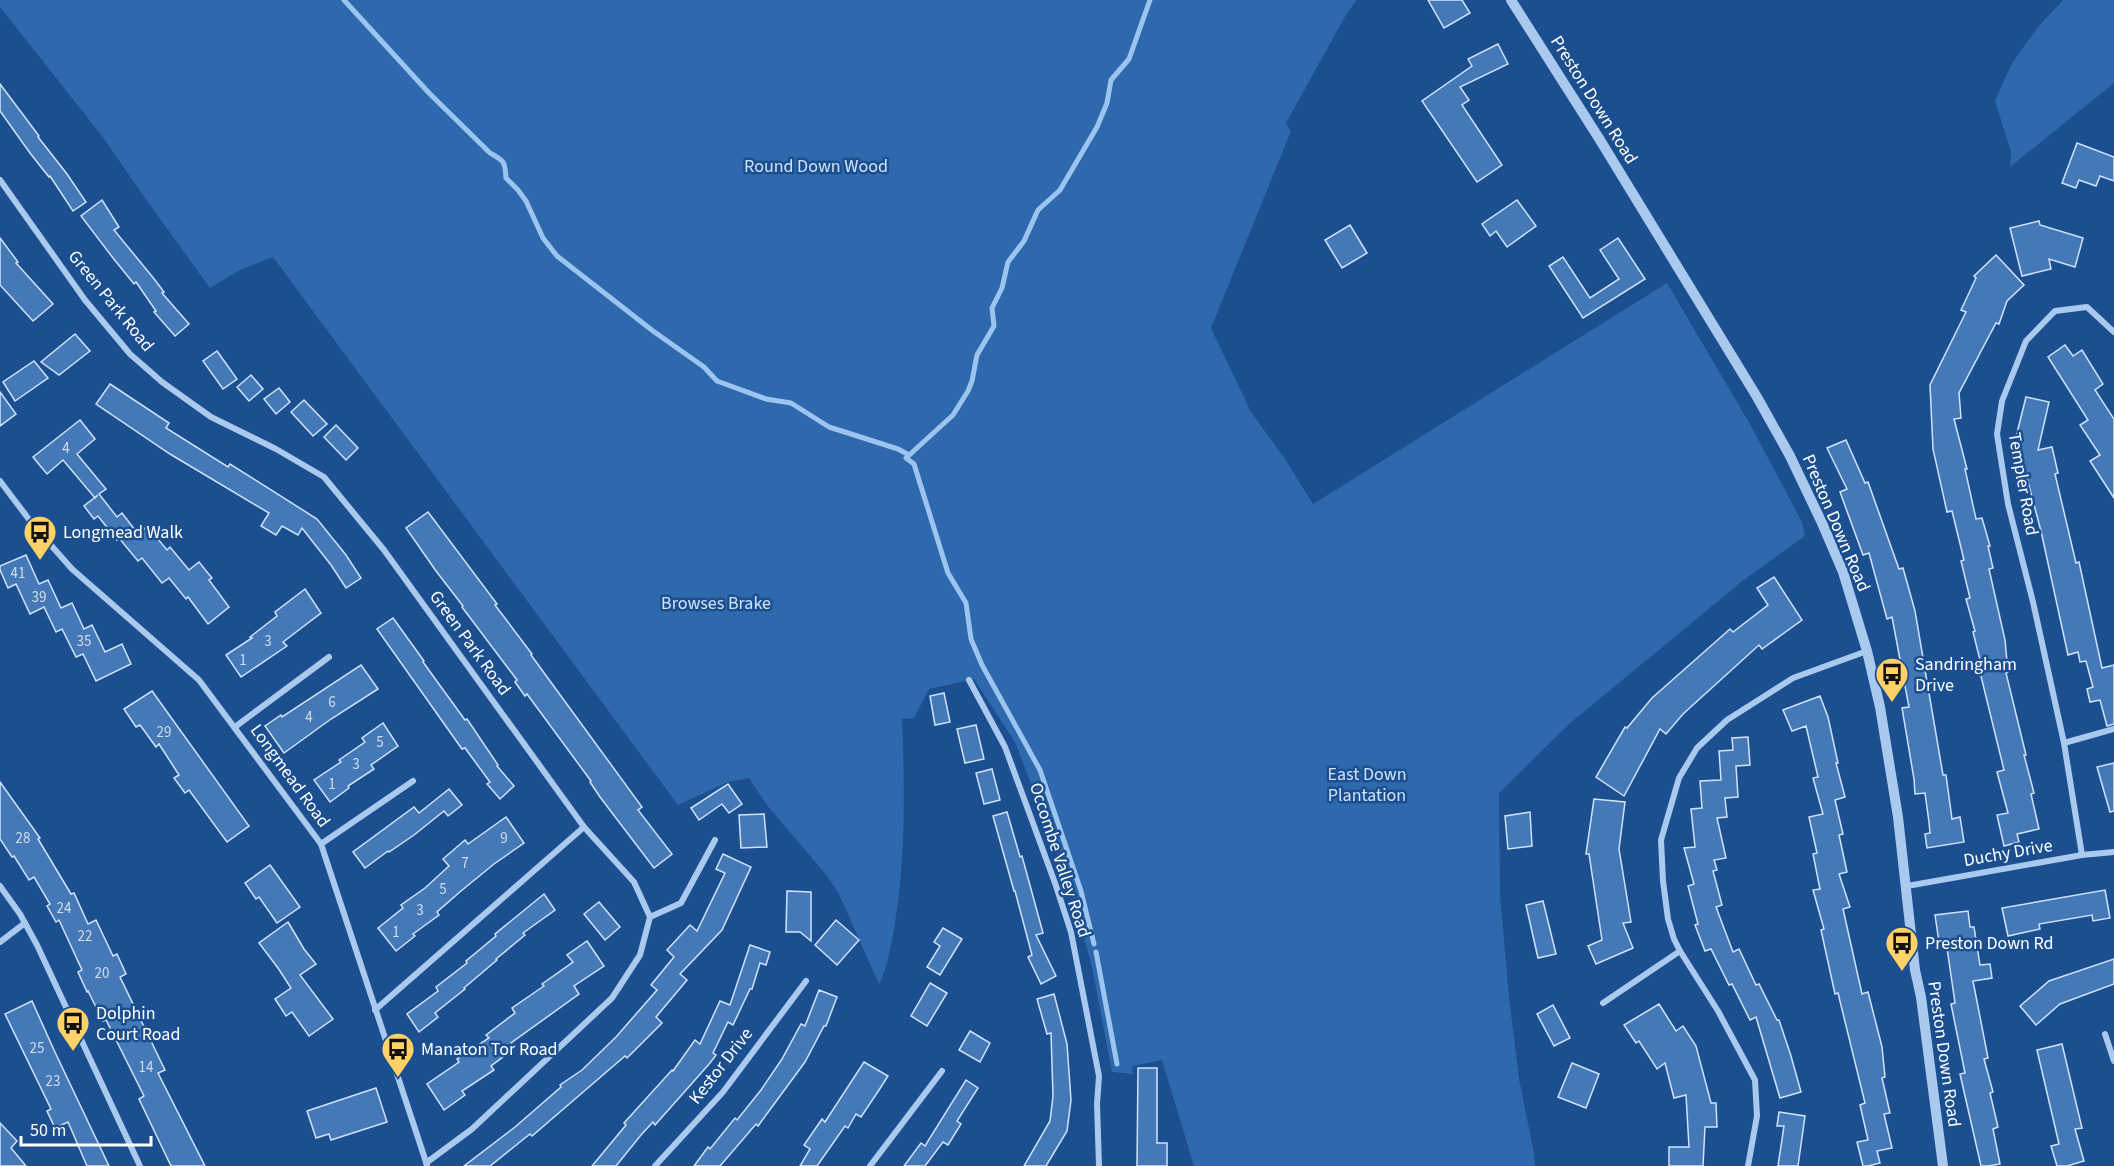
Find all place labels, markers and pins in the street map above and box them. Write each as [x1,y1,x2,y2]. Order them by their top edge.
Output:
bus stop icon: Longmead Walk [22,514,58,561]
place label: Longmead Walk [63,520,183,545]
place label: Sandringham Drive [1915,652,2017,698]
bus stop icon: Sandringham Drive [1874,656,1910,703]
bus stop icon: Preston Down Rd [1884,925,1920,972]
place label: Preston Down Rd [1925,931,2054,956]
place label: Dolphin Court Road [96,1001,180,1047]
bus stop icon: Dolphin Court Road [55,1005,91,1052]
bus stop icon: Manaton Tor Road [380,1031,416,1078]
place label: Manaton Tor Road [421,1037,558,1062]

